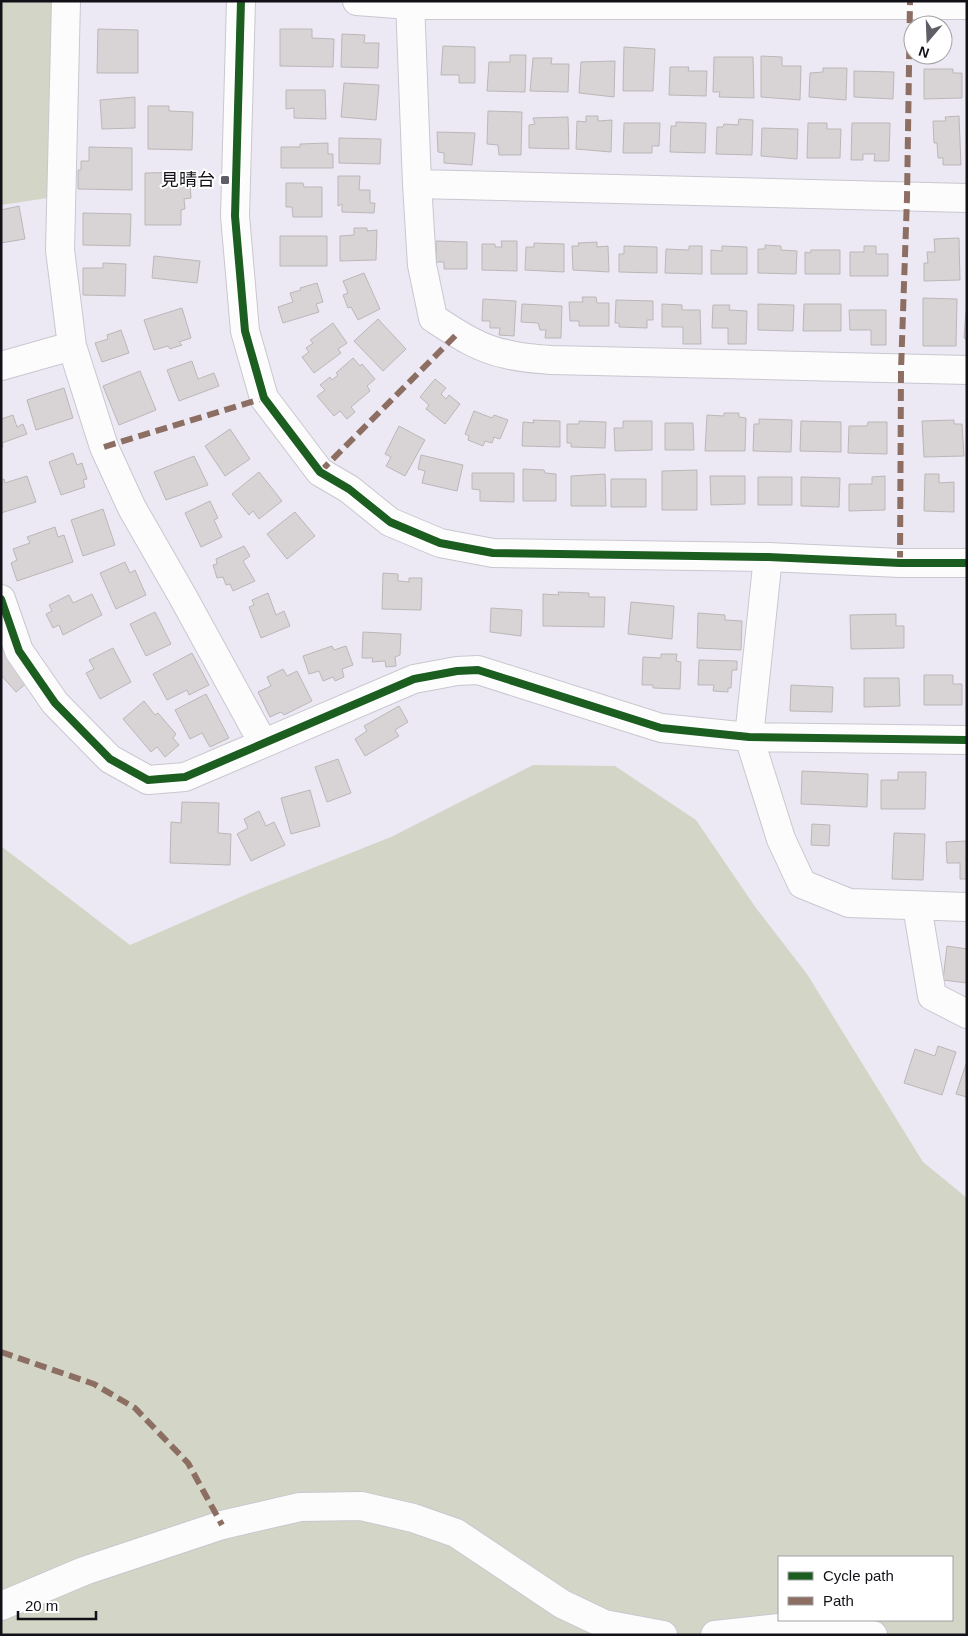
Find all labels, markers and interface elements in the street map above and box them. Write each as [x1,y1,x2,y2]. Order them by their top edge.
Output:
north arrow [903,15,953,65]
text: N [916,43,931,62]
place label: 見晴台 [161,170,215,190]
marker: 見晴台 [219,174,231,186]
legend [778,1556,953,1621]
text: Cycle path [823,1567,894,1584]
scale bar [18,1588,95,1620]
text: Path [823,1592,854,1609]
text: 20 m [25,1597,58,1614]

